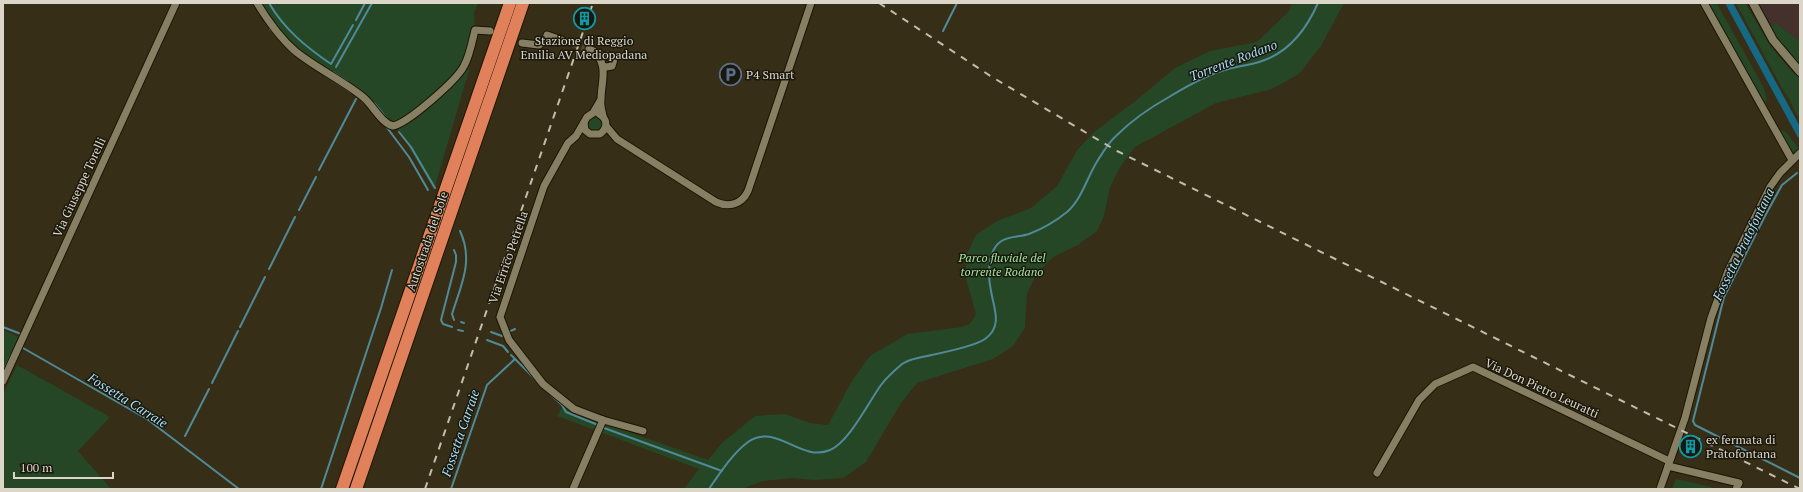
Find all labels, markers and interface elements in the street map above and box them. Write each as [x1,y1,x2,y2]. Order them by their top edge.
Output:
building icon: Stazione di Reggio Emilia AV Mediopadana [571,6,597,32]
place label: Stazione di Reggio Emilia AV Mediopadana [521,33,647,62]
water label: Torrente Rodano [1186,35,1280,85]
parking icon: P4 Smart [717,61,743,87]
place label: P4 Smart [746,67,795,82]
street label: Via Giuseppe Torelli [49,134,109,239]
water label: Fossetta Pratofontana [1708,185,1778,304]
street label: Autostrada del Sole [403,189,451,293]
street label: Via Errico Petrella [485,209,531,305]
park label: Parco fluviale del torrente Rodano [957,250,1046,279]
street label: Via Don Pietro Leuratti [1483,355,1602,421]
water label: Fossetta Carraie [84,368,171,432]
water label: Fossetta Carraie [436,387,483,480]
place label: ex fermata di Pratofontana [1706,432,1776,461]
building icon: ex fermata di Pratofontana [1678,433,1704,459]
scale bar [14,454,113,480]
text: 100 m [20,460,53,475]

